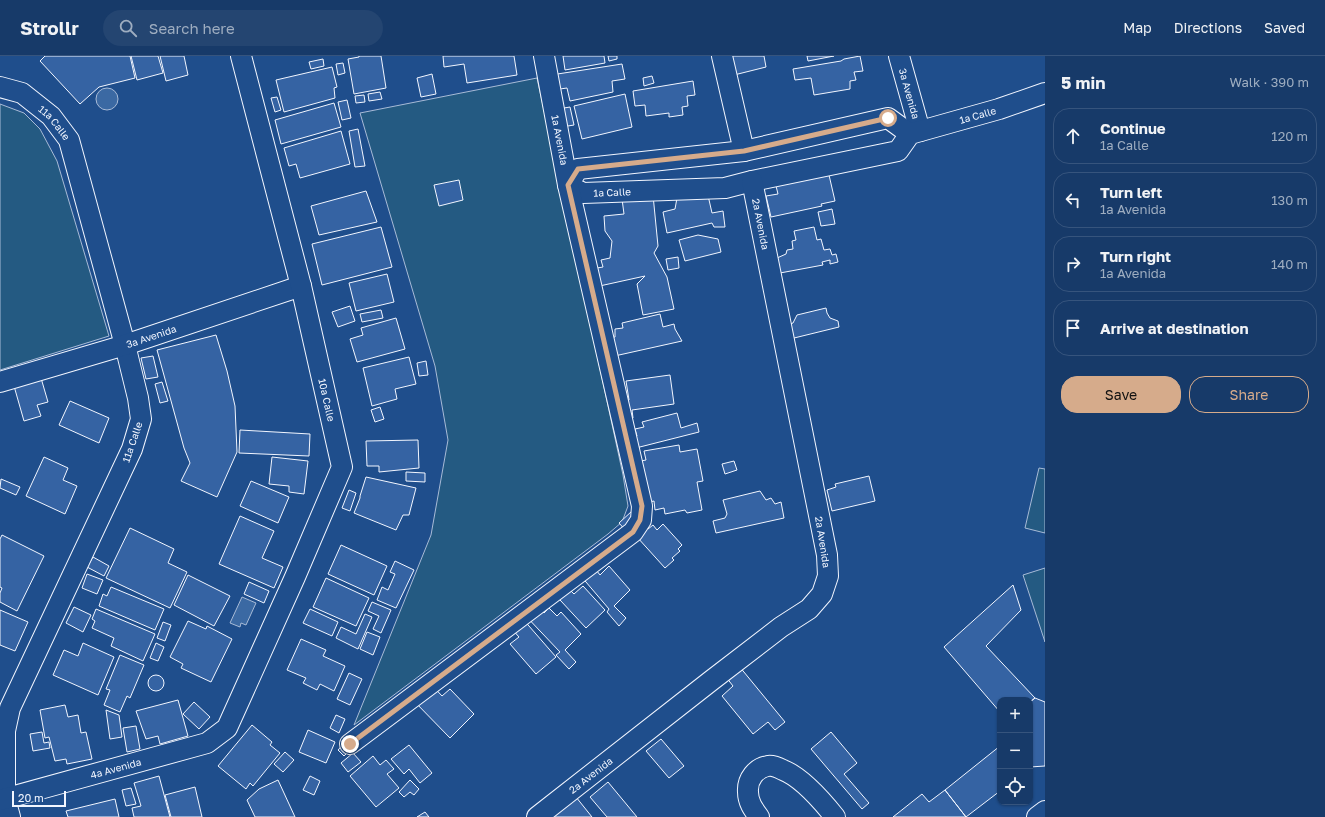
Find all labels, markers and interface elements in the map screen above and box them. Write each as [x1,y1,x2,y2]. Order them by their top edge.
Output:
search box [103,10,383,46]
text: Strollr [20,16,79,39]
icon: search [117,17,139,39]
text: Search here [149,19,235,37]
text: Map [1123,19,1152,36]
text: Directions [1174,19,1242,36]
text: Saved [1264,19,1305,36]
street label: 3a Avenida [897,67,922,120]
text: 5 min [1061,72,1105,93]
text: Walk · 390 m [1230,74,1309,90]
street label: 11a Calle [36,103,73,142]
street label: 1a Calle [958,104,998,126]
route start [879,109,897,127]
street label: 1a Avenida [549,114,571,166]
text: Continue [1100,119,1166,137]
icon: ahead [1062,125,1084,147]
text: 120 m [1271,128,1308,144]
text: 1a Calle [1100,137,1149,153]
text: Turn left [1100,183,1162,201]
street label: 1a Calle [593,185,631,199]
icon: left [1062,189,1084,211]
text: 130 m [1271,192,1308,208]
street label: 2a Avenida [750,197,772,251]
text: 1a Avenida [1100,201,1166,217]
text: Turn right [1100,247,1171,265]
icon: right [1062,253,1084,275]
text: 140 m [1271,256,1308,272]
text: 1a Avenida [1100,265,1166,281]
icon: arrive [1062,317,1084,339]
text: Arrive at destination [1100,319,1249,337]
street label: 3a Avenida [125,322,178,350]
button: Save [1061,376,1181,413]
button: Share [1189,376,1309,413]
street label: 10a Calle [316,377,338,423]
street label: 11a Calle [119,420,145,464]
street label: 2a Avenida [813,515,833,569]
map controls [997,697,1033,805]
button: + [997,697,1033,733]
button: − [997,733,1033,769]
route end [341,735,359,753]
street label: 2a Avenida [566,754,615,796]
street label: 4a Avenida [89,755,142,781]
button: locate [997,769,1033,805]
scale bar [12,789,66,808]
text: 20 m [18,791,44,804]

